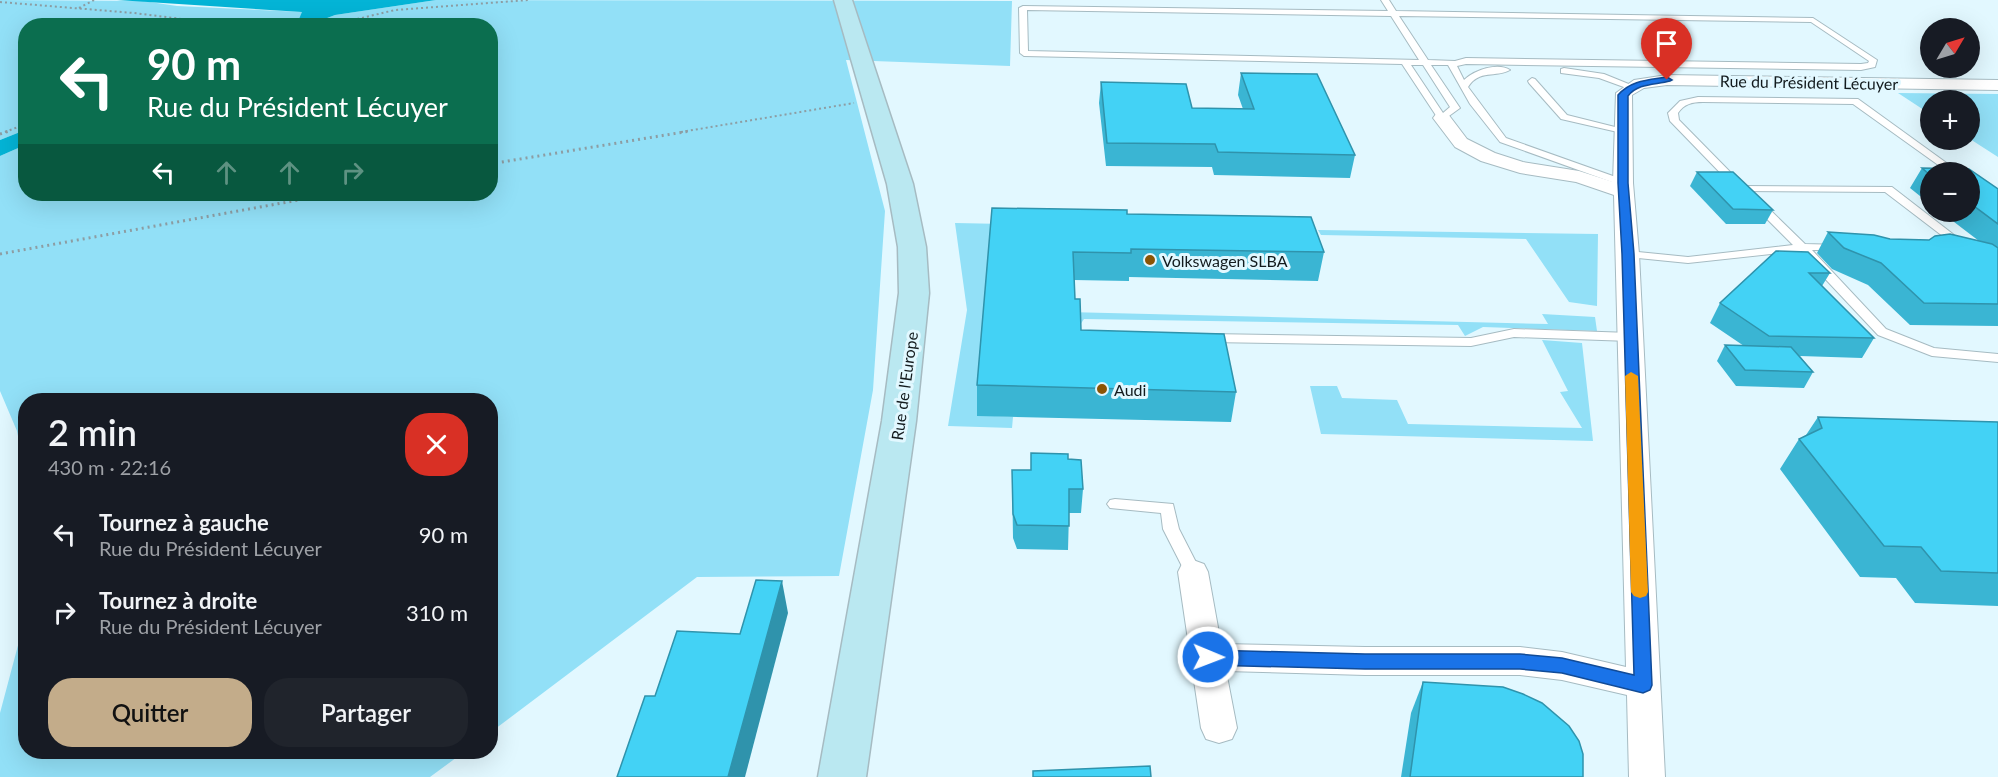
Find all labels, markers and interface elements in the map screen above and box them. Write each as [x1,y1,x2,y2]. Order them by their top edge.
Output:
pin [1641,18,1692,80]
north arrow [1920,18,1980,78]
map controls [1920,18,1980,222]
icon: arrive [1650,27,1683,60]
text: 90 m [147,39,241,89]
icon: left [48,42,126,120]
street label: Rue du Président Lécuyer [1720,71,1898,93]
text: Rue du Président Lécuyer [147,90,448,123]
button: + [1920,90,1980,150]
icon: left [147,156,180,189]
icon: ahead [210,156,243,189]
icon: ahead [273,156,306,189]
icon: right [336,156,369,189]
button: − [1920,162,1980,222]
place label: Volkswagen SLBA [1162,251,1288,270]
marker: Volkswagen SLBA [1143,253,1157,267]
street label: Rue de l'Europe [887,330,921,442]
place label: Audi [1114,380,1146,399]
marker: Audi [1095,382,1109,396]
text: 2 min [48,410,137,454]
button: close [405,413,468,476]
text: 430 m · 22:16 [48,455,171,479]
text: Tournez à gauche [99,509,269,536]
icon: left [48,518,81,551]
text: 90 m [419,521,468,548]
text: Rue du Président Lécuyer [99,536,322,560]
text: Tournez à droite [99,587,257,614]
icon: right [48,596,81,629]
text: 310 m [406,599,468,626]
text: Rue du Président Lécuyer [99,614,322,638]
position arrow [1176,625,1240,689]
button: Quitter [48,678,252,747]
button: Partager [264,678,468,747]

